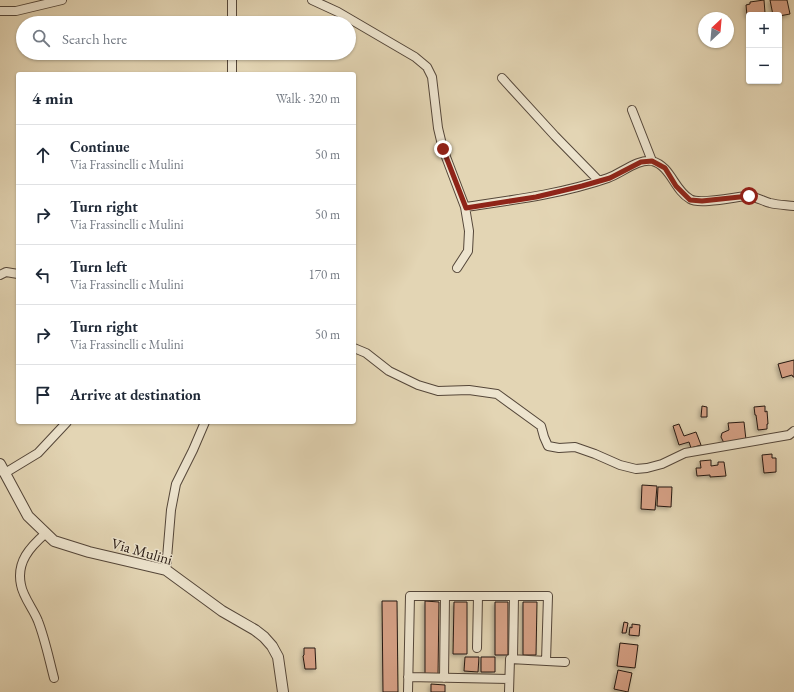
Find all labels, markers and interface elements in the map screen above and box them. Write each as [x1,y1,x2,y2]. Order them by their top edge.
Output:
north arrow [698,12,734,48]
map controls [746,12,782,84]
button: + [746,12,782,48]
search box [16,16,356,60]
icon: search [30,27,52,49]
text: Search here [62,29,127,48]
button: − [746,48,782,84]
text: 4 min [32,87,73,109]
text: Walk · 320 m [276,90,340,107]
text: Continue [70,137,130,156]
route end [434,140,452,158]
icon: ahead [32,144,54,166]
text: 50 m [315,146,340,163]
text: Via Frassinelli e Mulini [70,156,184,173]
route start [740,187,758,205]
text: Turn right [70,197,138,216]
icon: right [32,204,54,226]
text: 50 m [315,206,340,223]
text: Via Frassinelli e Mulini [70,216,184,233]
text: Turn left [70,257,127,276]
icon: left [32,264,54,286]
text: 170 m [309,266,340,283]
text: Via Frassinelli e Mulini [70,276,184,293]
text: Turn right [70,317,138,336]
icon: right [32,324,54,346]
text: 50 m [315,326,340,343]
text: Via Frassinelli e Mulini [70,336,184,353]
icon: arrive [32,384,54,406]
text: Arrive at destination [70,385,201,404]
street label: Via Mulini [109,533,175,569]

